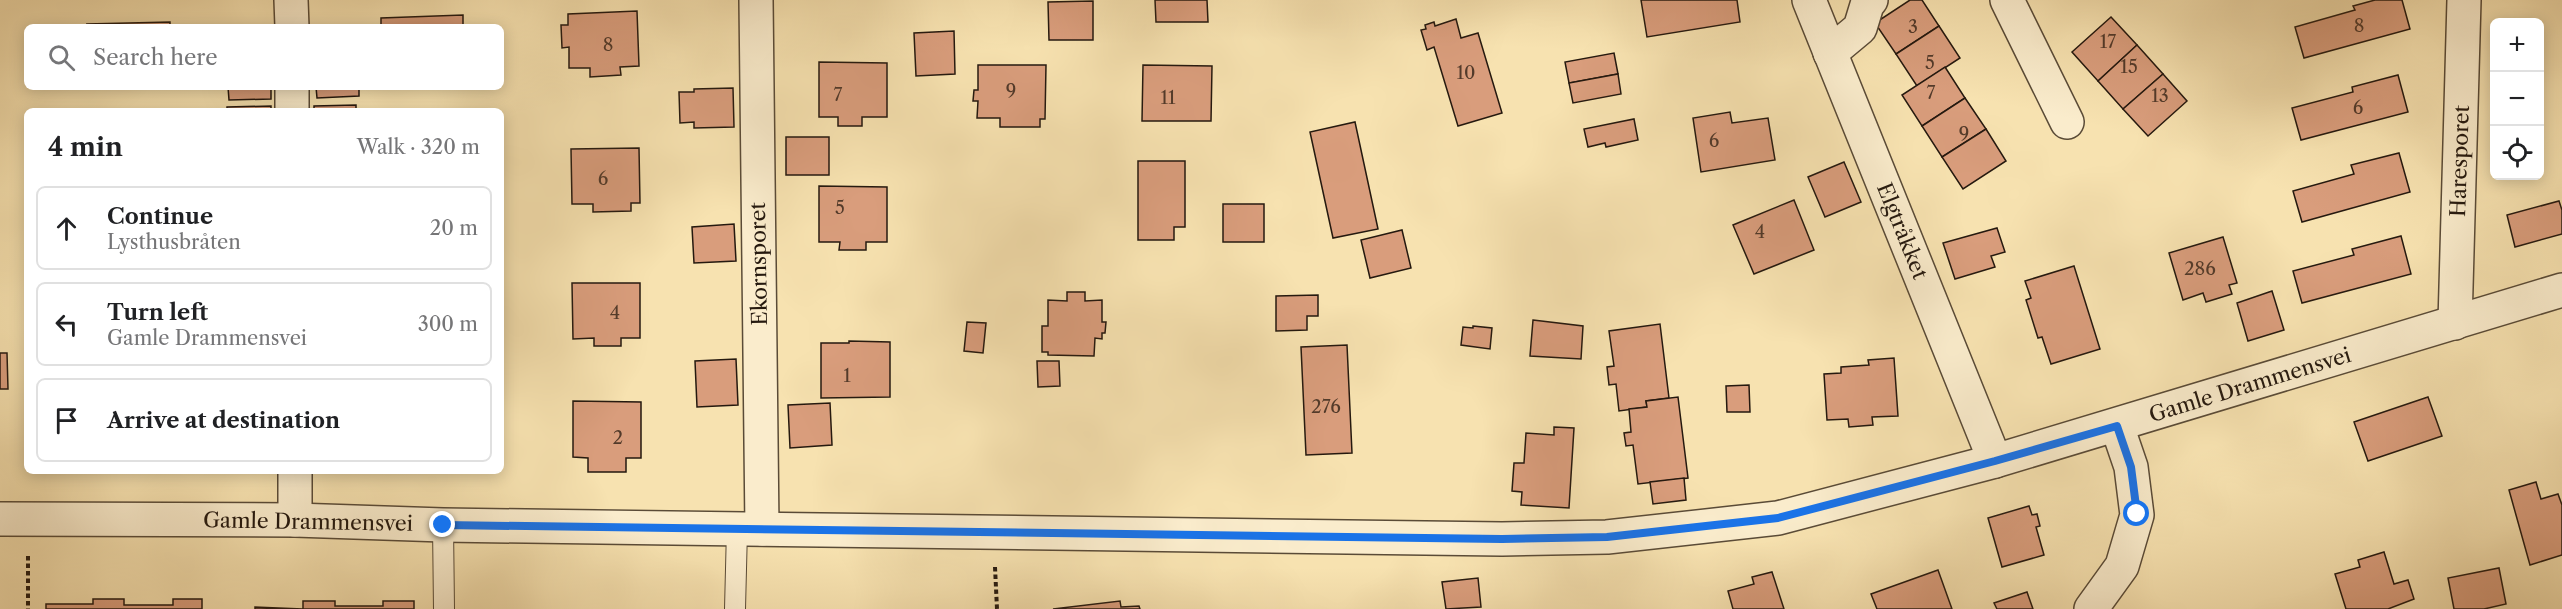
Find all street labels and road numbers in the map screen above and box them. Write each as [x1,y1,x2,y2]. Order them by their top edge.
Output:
street label: Haresporet [2445,104,2474,217]
street label: Elgtråkket [1872,179,1933,283]
street label: Ekornsporet [745,202,772,326]
street label: Gamle Drammensvei [2146,342,2354,427]
street label: Gamle Drammensvei [203,507,413,536]

